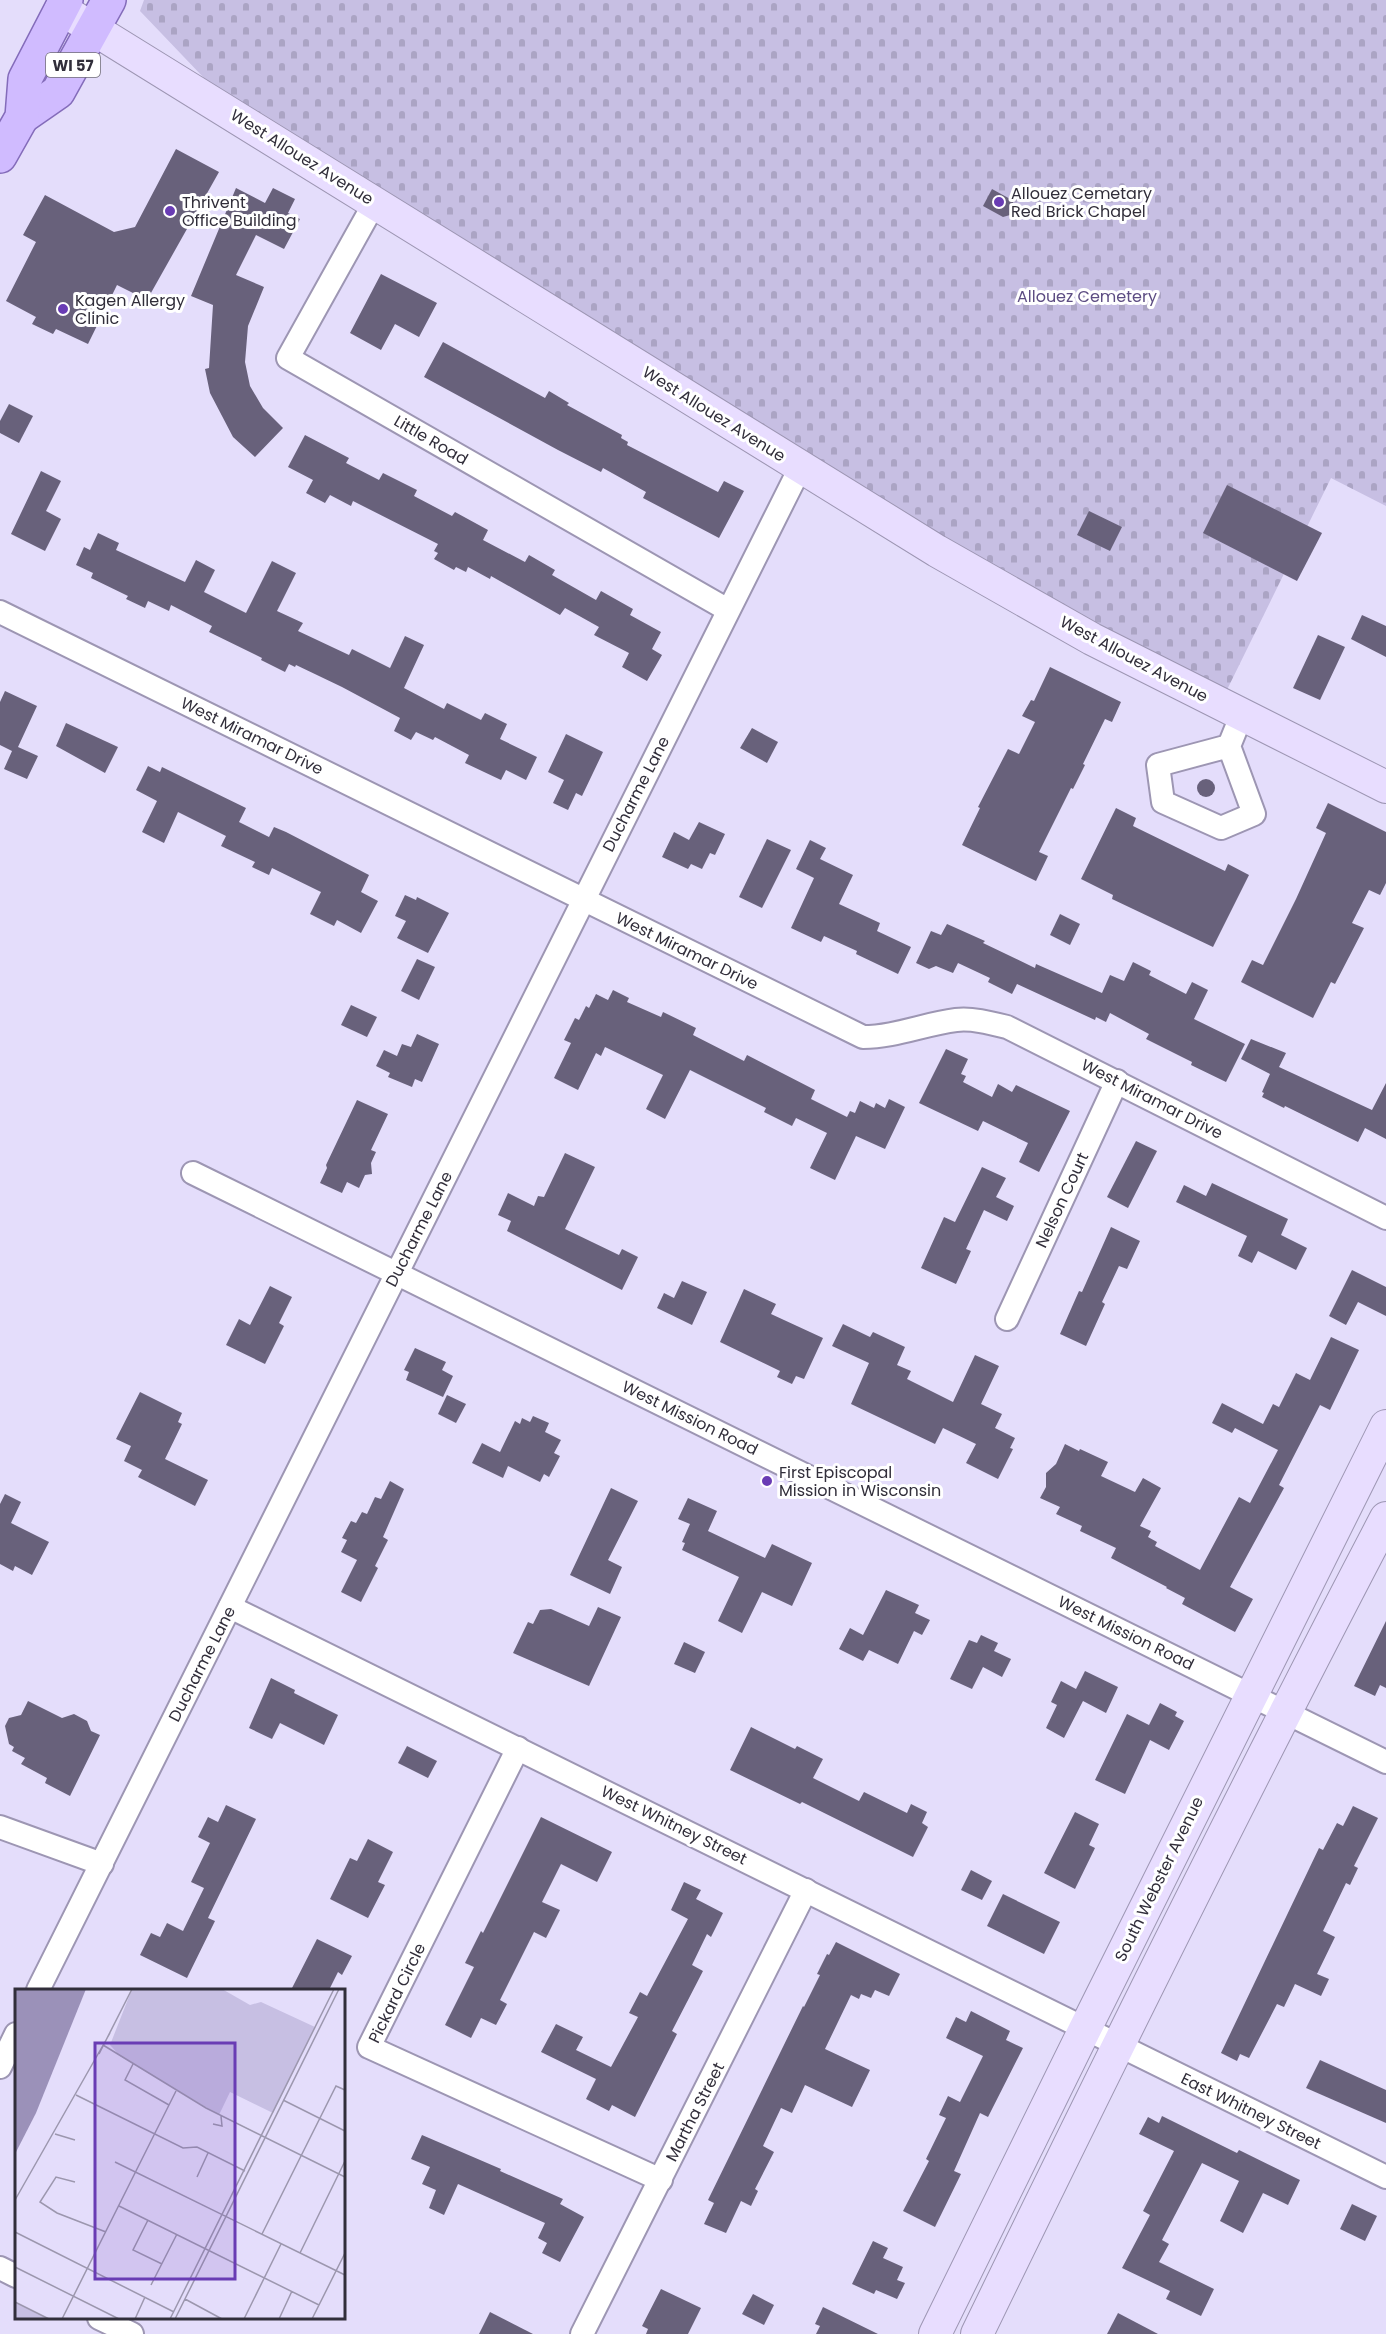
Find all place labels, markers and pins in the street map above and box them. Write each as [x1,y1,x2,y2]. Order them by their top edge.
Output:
place label: Allouez Cemetary Red Brick Chapel [1011,182,1152,223]
place label: Thrivent Office Building [182,191,297,232]
marker: Allouez Cemetary Red Brick Chapel [992,195,1006,209]
marker: Thrivent Office Building [163,204,177,218]
place label: Kagen Allergy Clinic [75,289,185,330]
marker: Kagen Allergy Clinic [56,302,70,316]
place label: First Episcopal Mission in Wisconsin [779,1461,941,1502]
marker: First Episcopal Mission in Wisconsin [760,1474,774,1488]

